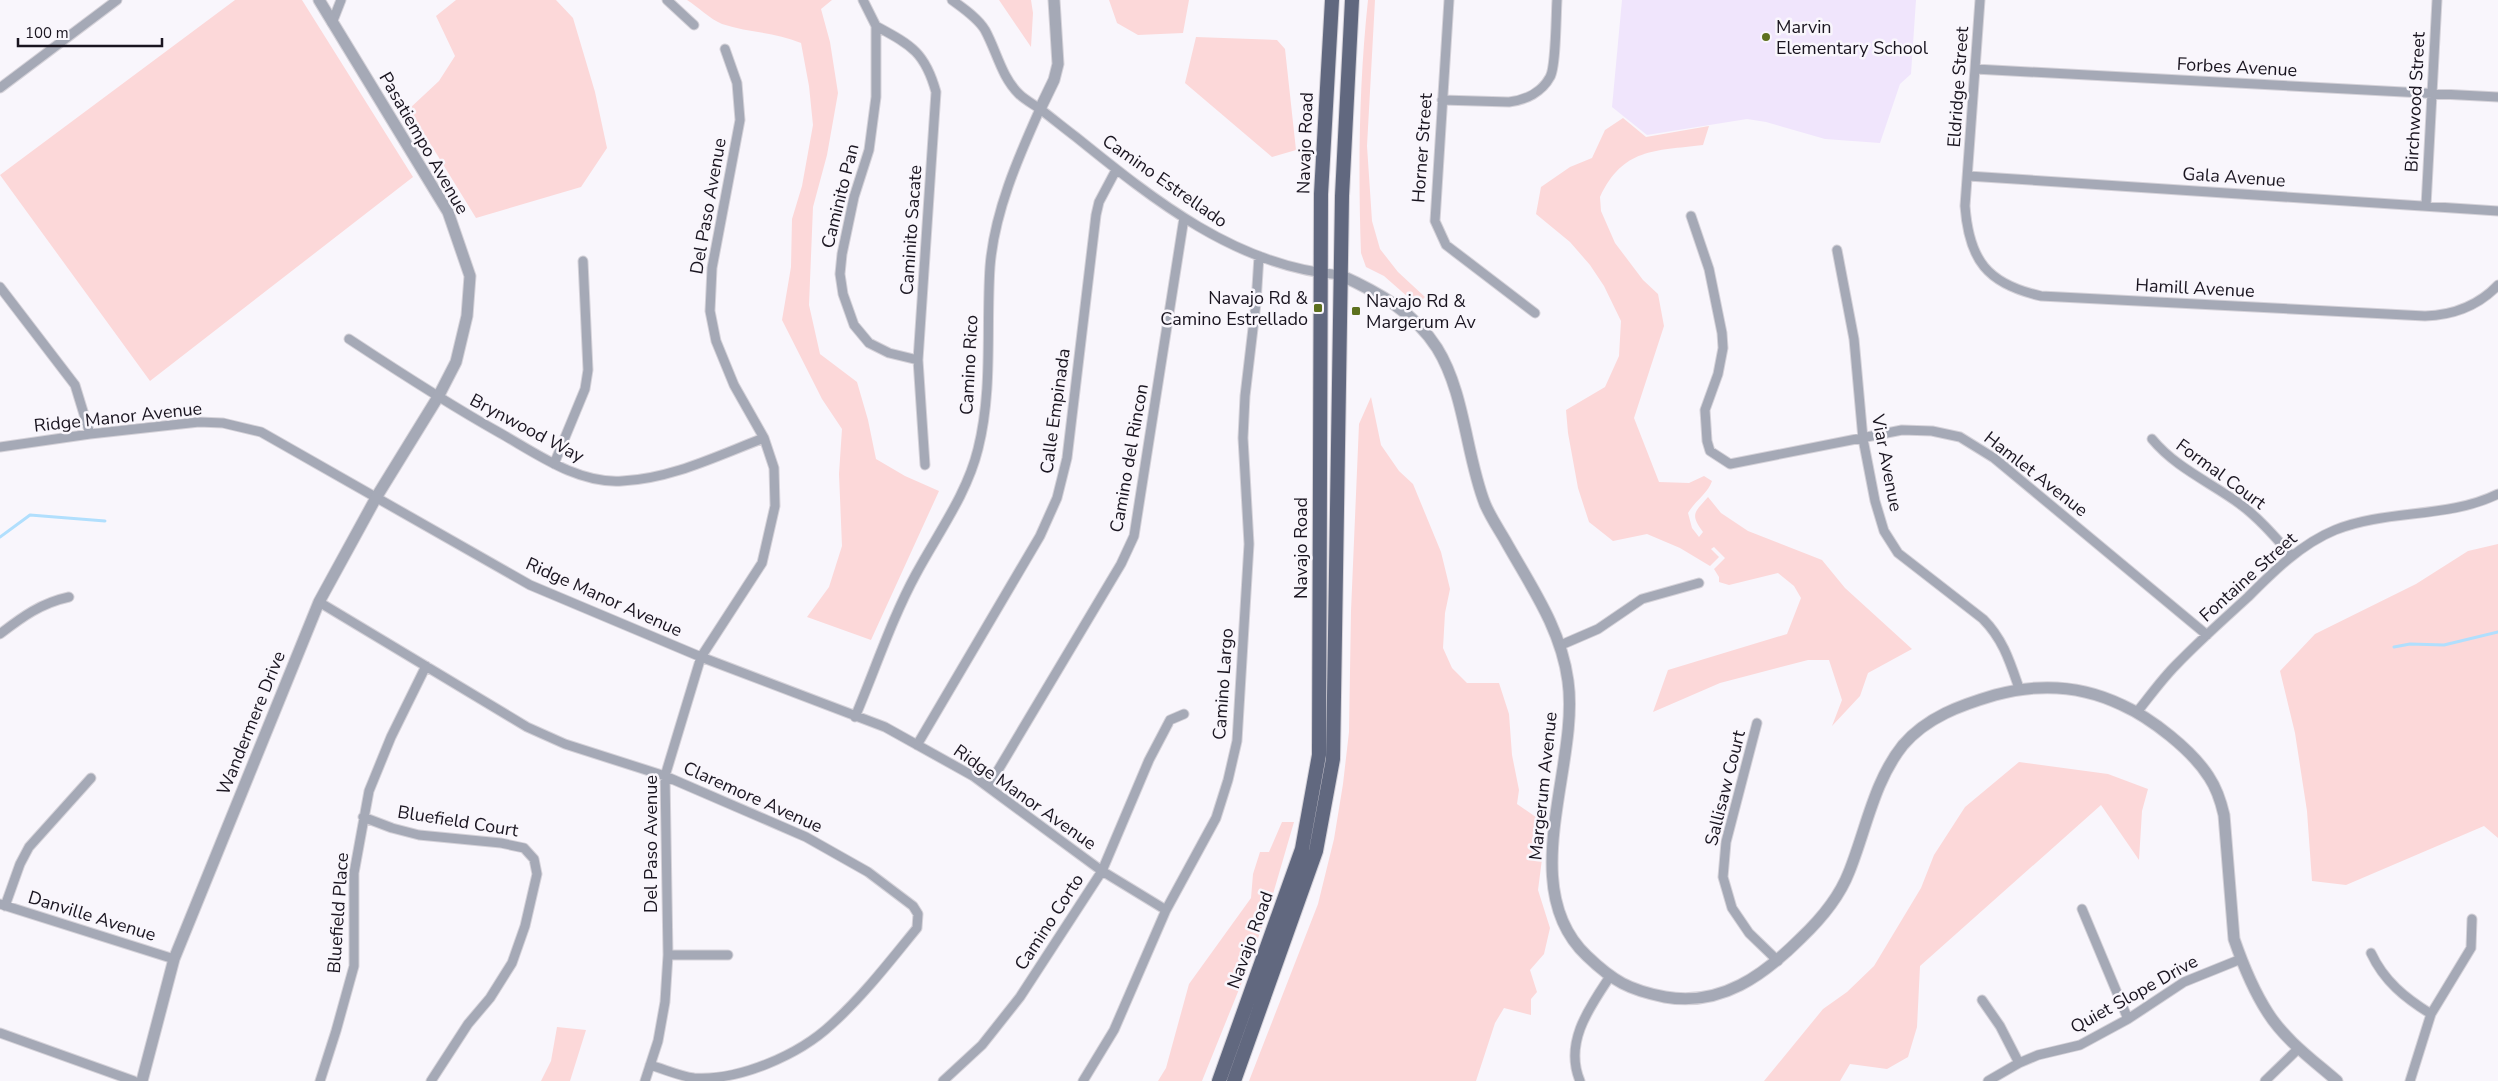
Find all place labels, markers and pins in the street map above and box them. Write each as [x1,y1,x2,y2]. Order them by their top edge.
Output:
place label: Marvin Elementary School [1776,15,1929,60]
marker: Marvin Elementary School [1760,31,1772,43]
place label: Navajo Rd & Camino Estrellado [1160,286,1309,331]
place label: Navajo Rd & Margerum Av [1366,289,1477,334]
marker: Navajo Rd & Camino Estrellado [1312,302,1324,314]
marker: Navajo Rd & Margerum Av [1350,305,1362,317]

